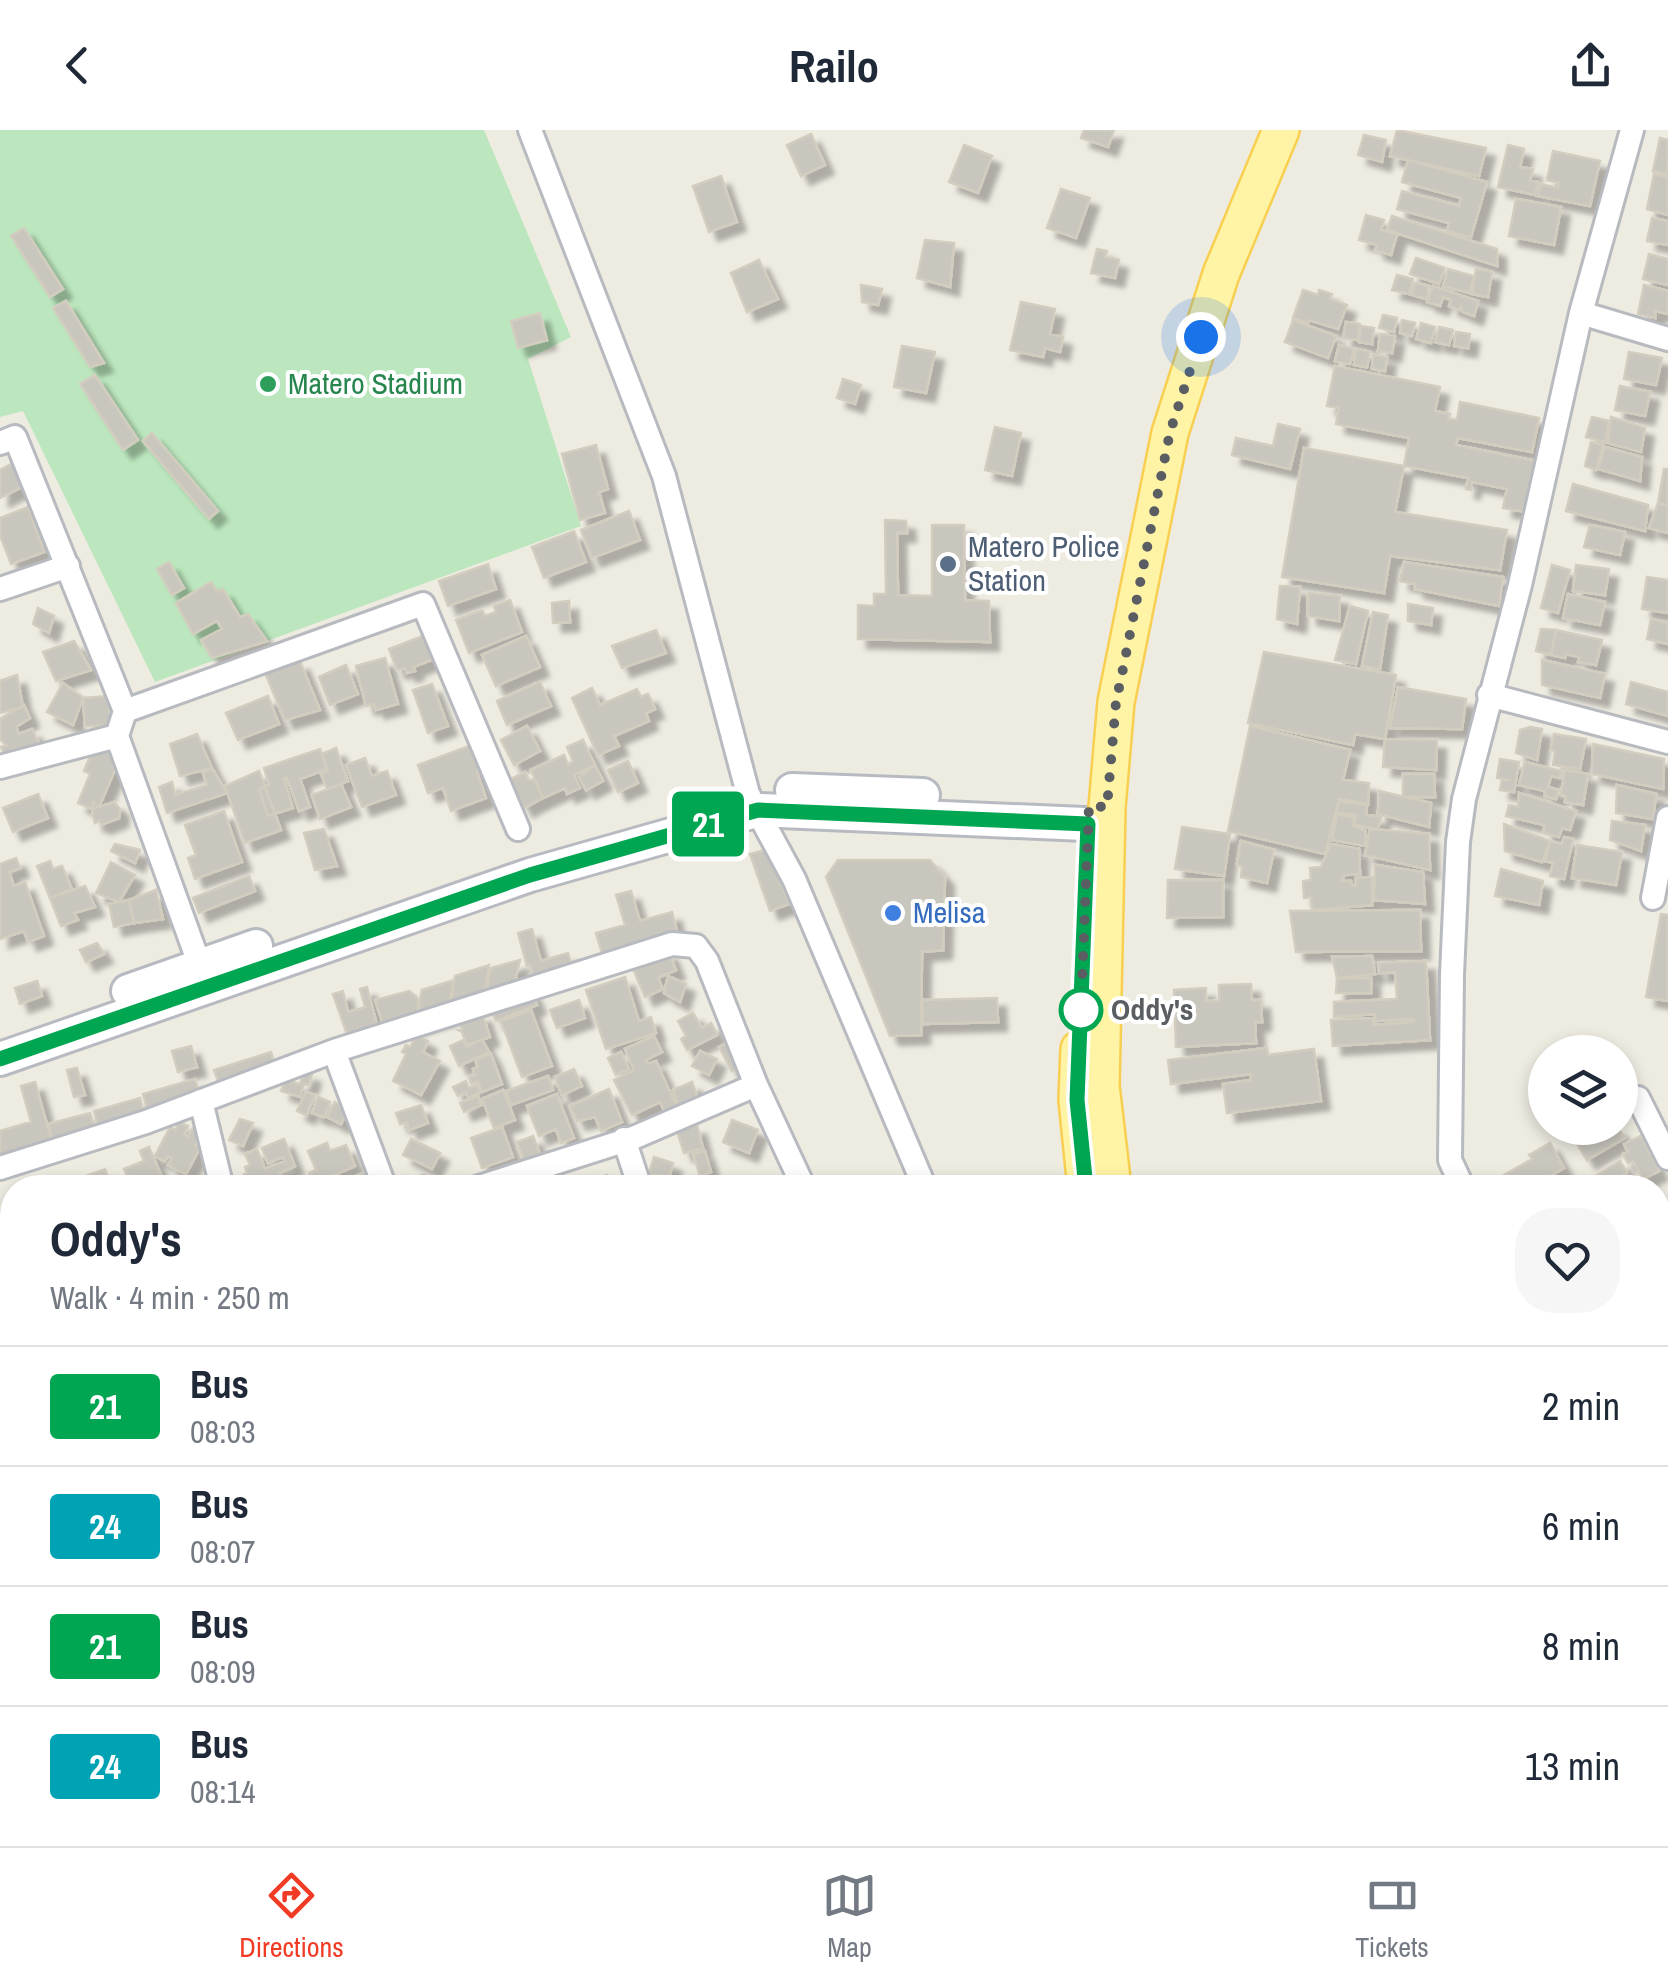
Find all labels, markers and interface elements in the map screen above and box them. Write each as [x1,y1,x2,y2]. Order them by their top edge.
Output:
text: Railo [789,35,879,96]
icon: back [50,38,105,93]
icon: share [1563,38,1618,93]
your location [1176,312,1226,362]
place label: Matero Stadium [288,363,463,403]
marker: Matero Stadium [257,373,279,395]
place label: Matero Police Station [968,526,1120,600]
marker: Matero Police Station [937,553,959,575]
line badge: 21 [663,792,753,856]
text: 21 [692,801,724,848]
place label: Melisa [913,892,986,932]
marker: Melisa [882,902,904,924]
marker: Oddy's [1060,989,1102,1031]
place label: Oddy's [1111,989,1193,1029]
map controls [1528,1035,1638,1145]
button: layers [1528,1035,1638,1145]
text: Oddy's [50,1206,182,1271]
button: heart [1515,1208,1620,1313]
text: Walk · 4 min · 250 m [50,1276,290,1319]
text: Bus [190,1359,249,1410]
text: 2 min [1542,1381,1620,1432]
text: 21 [89,1383,121,1430]
text: 08:03 [190,1410,256,1453]
text: Bus [190,1479,249,1530]
text: 6 min [1542,1501,1620,1552]
text: 24 [89,1503,121,1550]
text: 08:07 [190,1530,256,1573]
text: Bus [190,1599,249,1650]
text: 8 min [1542,1621,1620,1672]
text: 21 [89,1623,121,1670]
text: 08:09 [190,1650,256,1693]
text: Bus [190,1719,249,1770]
text: 13 min [1525,1741,1620,1792]
text: 24 [89,1743,121,1790]
text: 08:14 [190,1770,256,1813]
tab: Directions [239,1868,344,1966]
tab: Map [822,1868,877,1966]
tab: Tickets [1355,1868,1429,1966]

